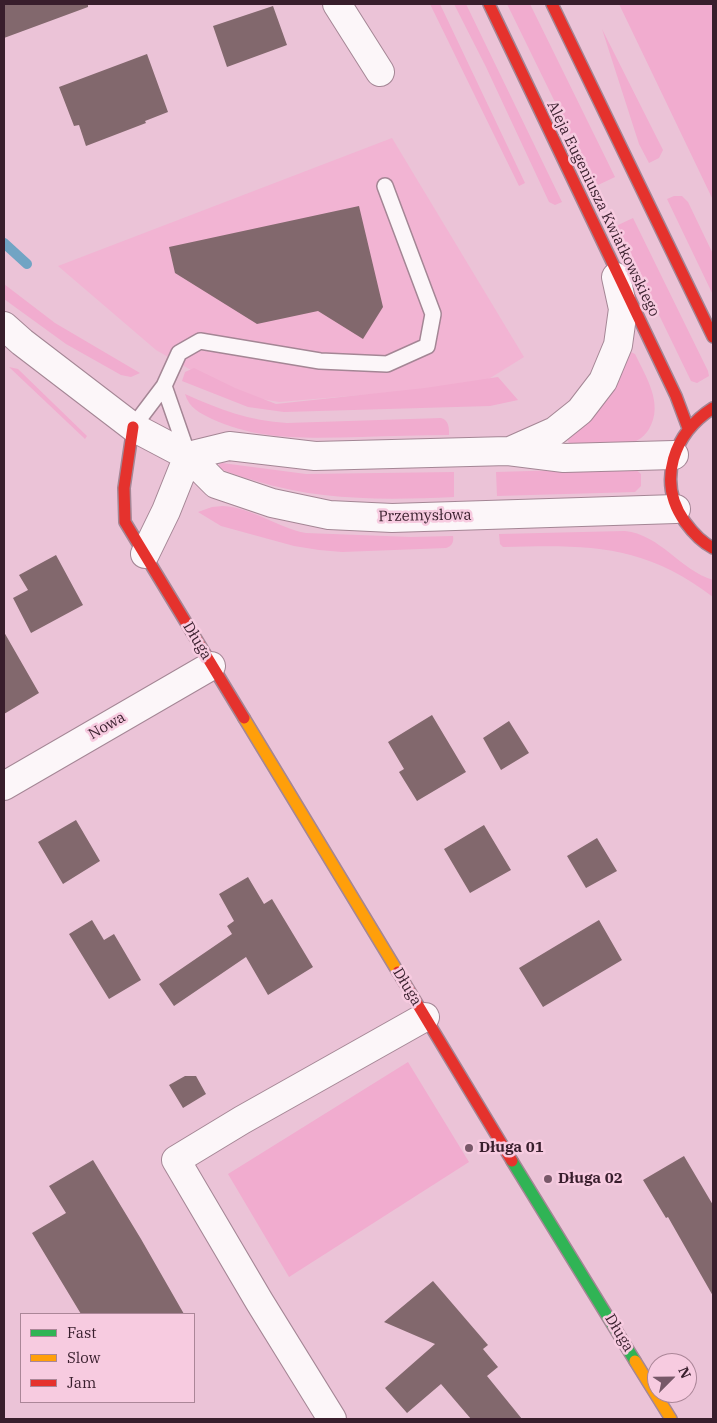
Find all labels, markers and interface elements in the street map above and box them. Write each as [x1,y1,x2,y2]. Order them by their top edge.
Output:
street label: Aleja Eugeniusza Kwiatkowskiego [543,98,663,320]
street label: Przemysłowa [378,506,472,526]
street label: Długa [179,619,215,663]
street label: Nowa [85,708,129,744]
street label: Długa [389,965,425,1009]
place label: Długa 01 [479,1139,544,1157]
marker: Długa 01 [463,1142,475,1154]
place label: Długa 02 [558,1170,623,1188]
marker: Długa 02 [542,1173,554,1185]
street label: Długa [601,1311,637,1355]
legend [20,1313,195,1403]
text: Fast [67,1323,97,1342]
text: Slow [67,1348,100,1367]
north arrow [647,1353,697,1403]
text: N [674,1364,695,1381]
text: Jam [67,1373,96,1392]

